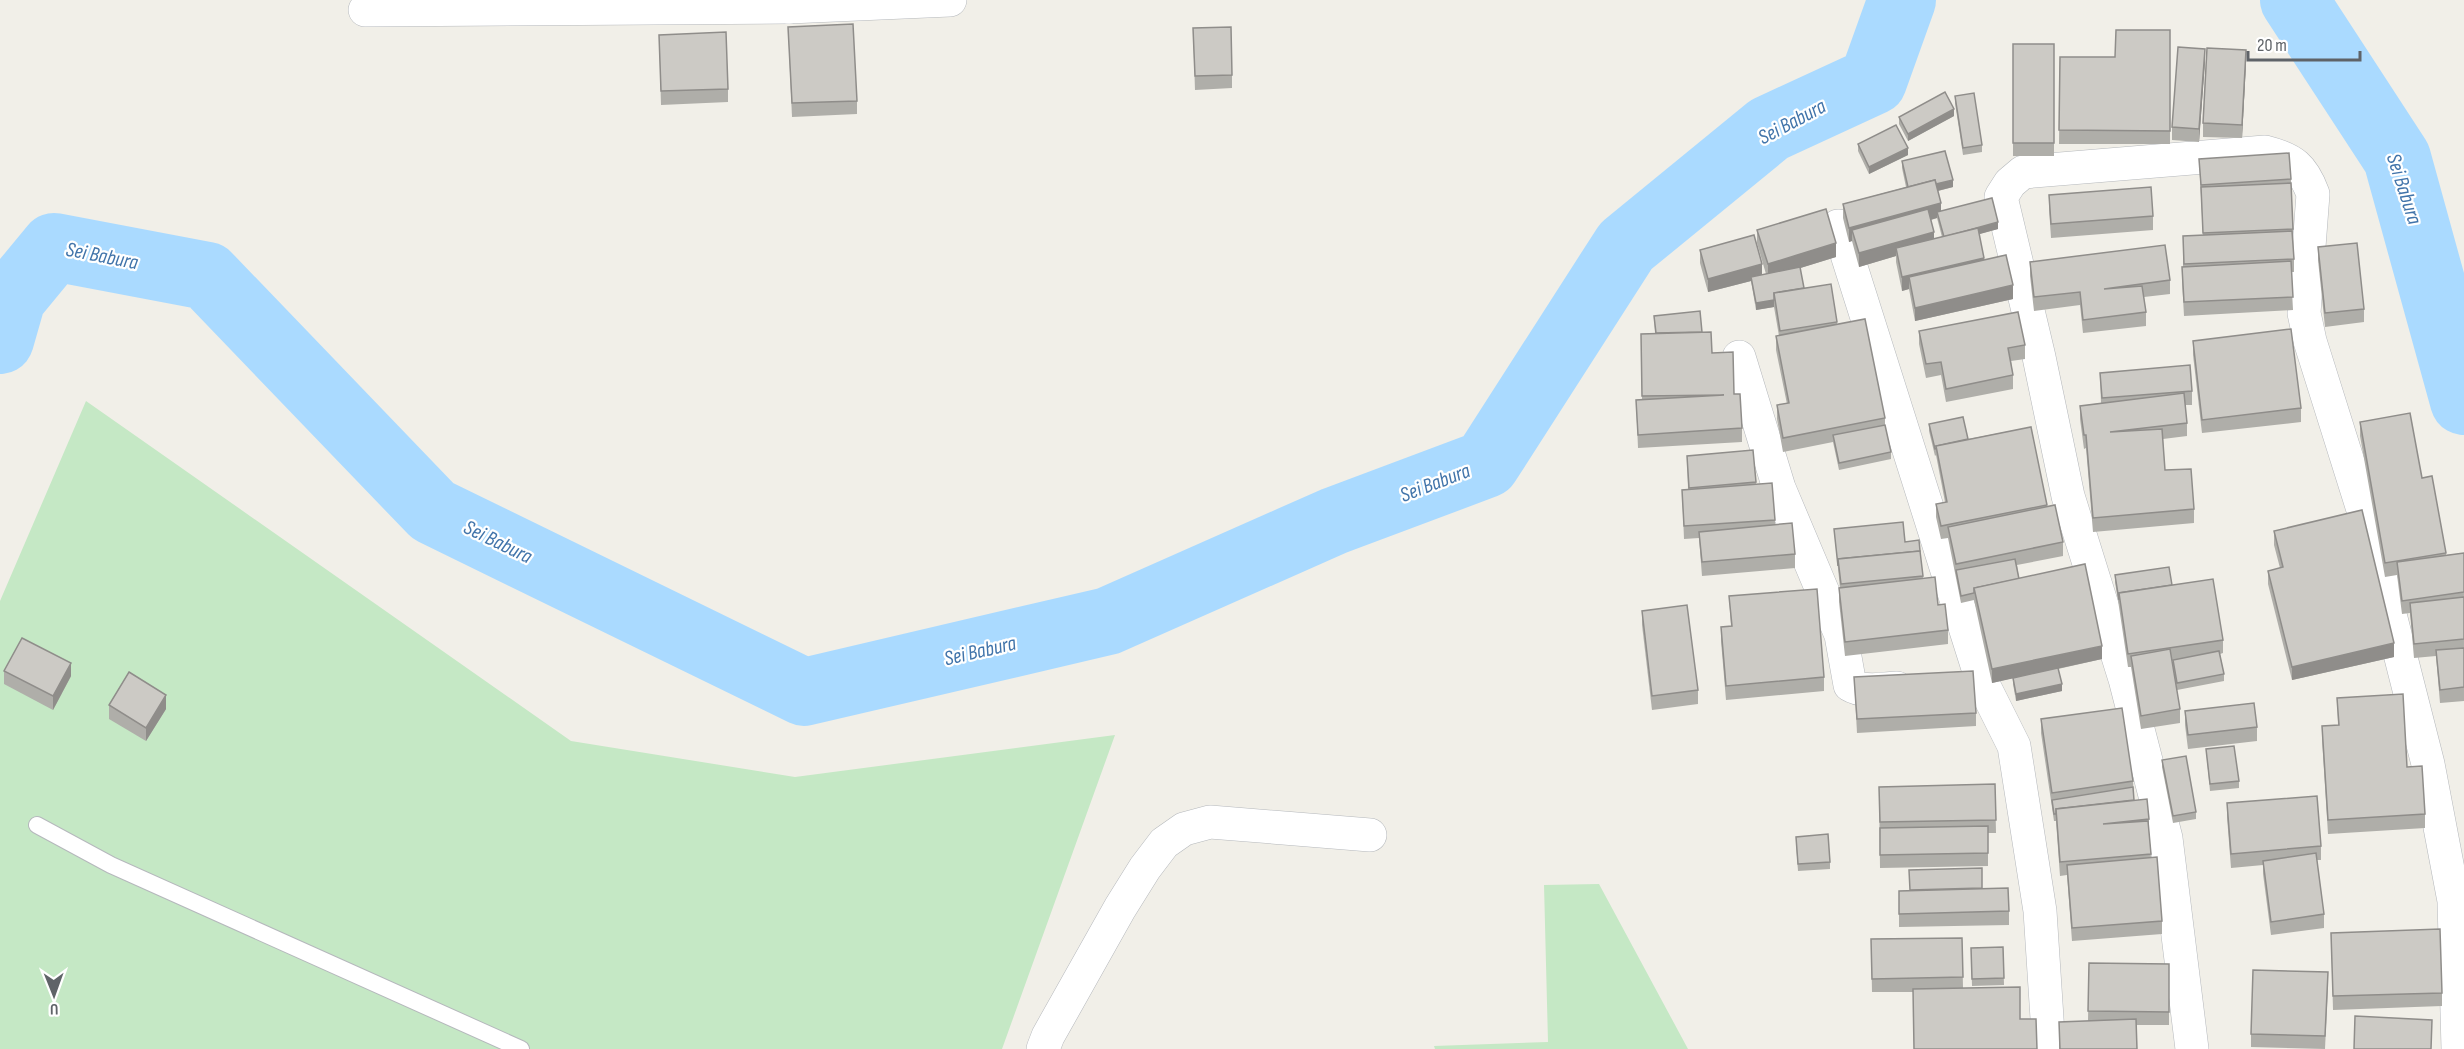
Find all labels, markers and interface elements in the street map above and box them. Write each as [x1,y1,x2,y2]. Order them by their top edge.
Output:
scale bar [2248,24,2360,62]
text: 20 m [2257,35,2287,56]
water label: Sei Babura [1754,94,1831,150]
water label: Sei Babura [2381,150,2427,228]
water label: Sei Babura [64,237,141,275]
water label: Sei Babura [1396,458,1474,508]
water label: Sei Babura [460,515,537,569]
water label: Sei Babura [942,631,1019,671]
north arrow [24,965,84,1025]
text: U [50,999,59,1018]

